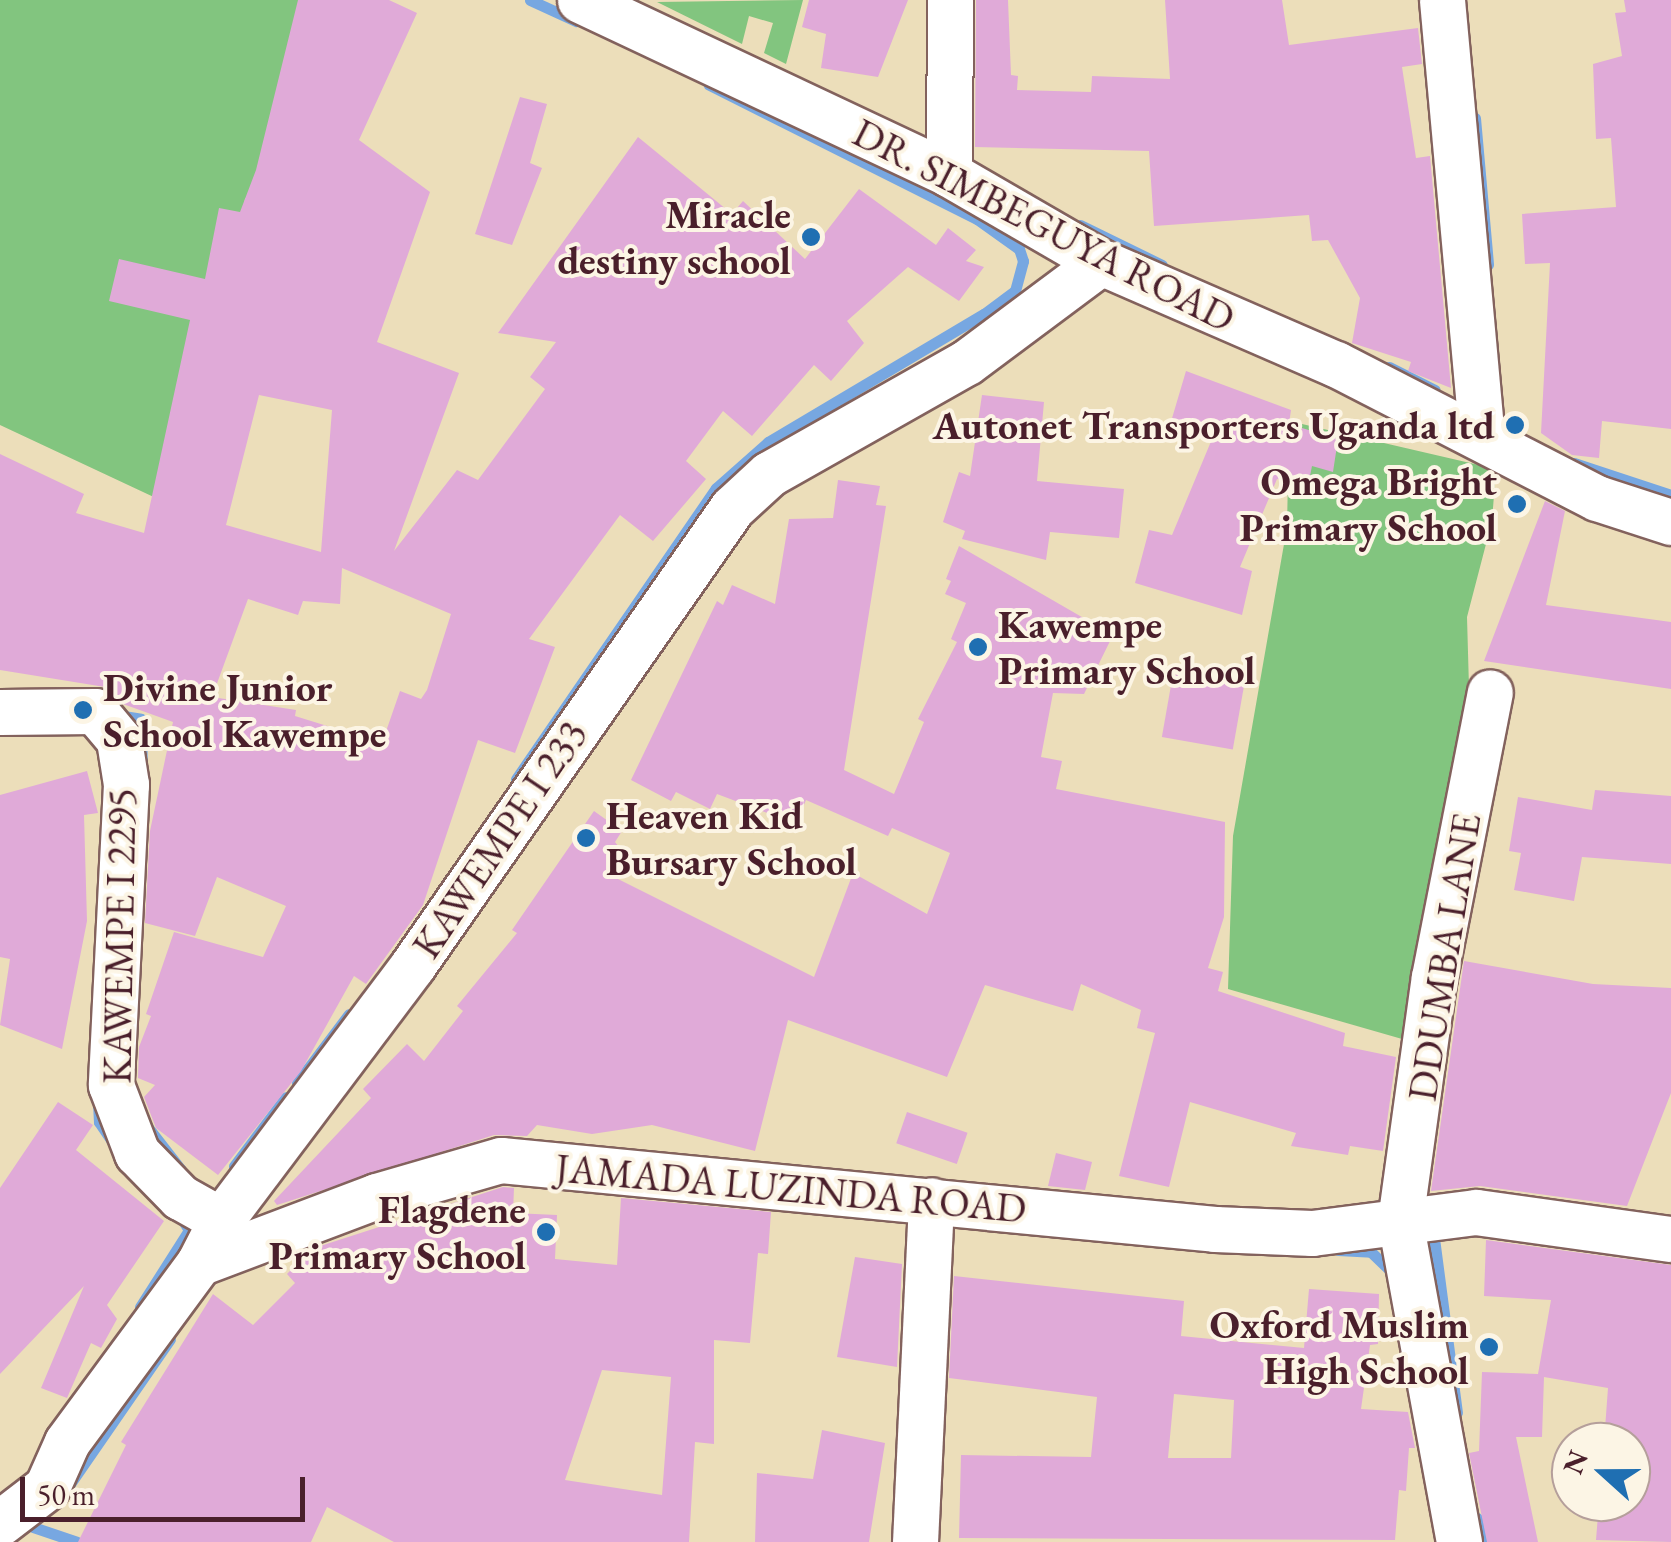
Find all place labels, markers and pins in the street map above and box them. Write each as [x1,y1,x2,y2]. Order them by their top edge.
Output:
place label: Miracle destiny school [557,190,791,284]
marker: Miracle destiny school [800,226,822,248]
place label: Autonet Transporters Uganda ltd [933,401,1495,449]
marker: Autonet Transporters Uganda ltd [1504,414,1526,436]
place label: Omega Bright Primary School [1240,457,1497,551]
marker: Omega Bright Primary School [1506,493,1528,515]
place label: Kawempe Primary School [998,600,1255,694]
marker: Kawempe Primary School [967,636,989,658]
place label: Divine Junior School Kawempe [103,663,386,757]
marker: Divine Junior School Kawempe [72,699,94,721]
place label: Heaven Kid Bursary School [606,791,857,885]
marker: Heaven Kid Bursary School [575,827,597,849]
place label: Flagdene Primary School [269,1185,526,1279]
marker: Flagdene Primary School [535,1221,557,1243]
place label: Oxford Muslim High School [1210,1300,1469,1394]
marker: Oxford Muslim High School [1478,1336,1500,1358]

